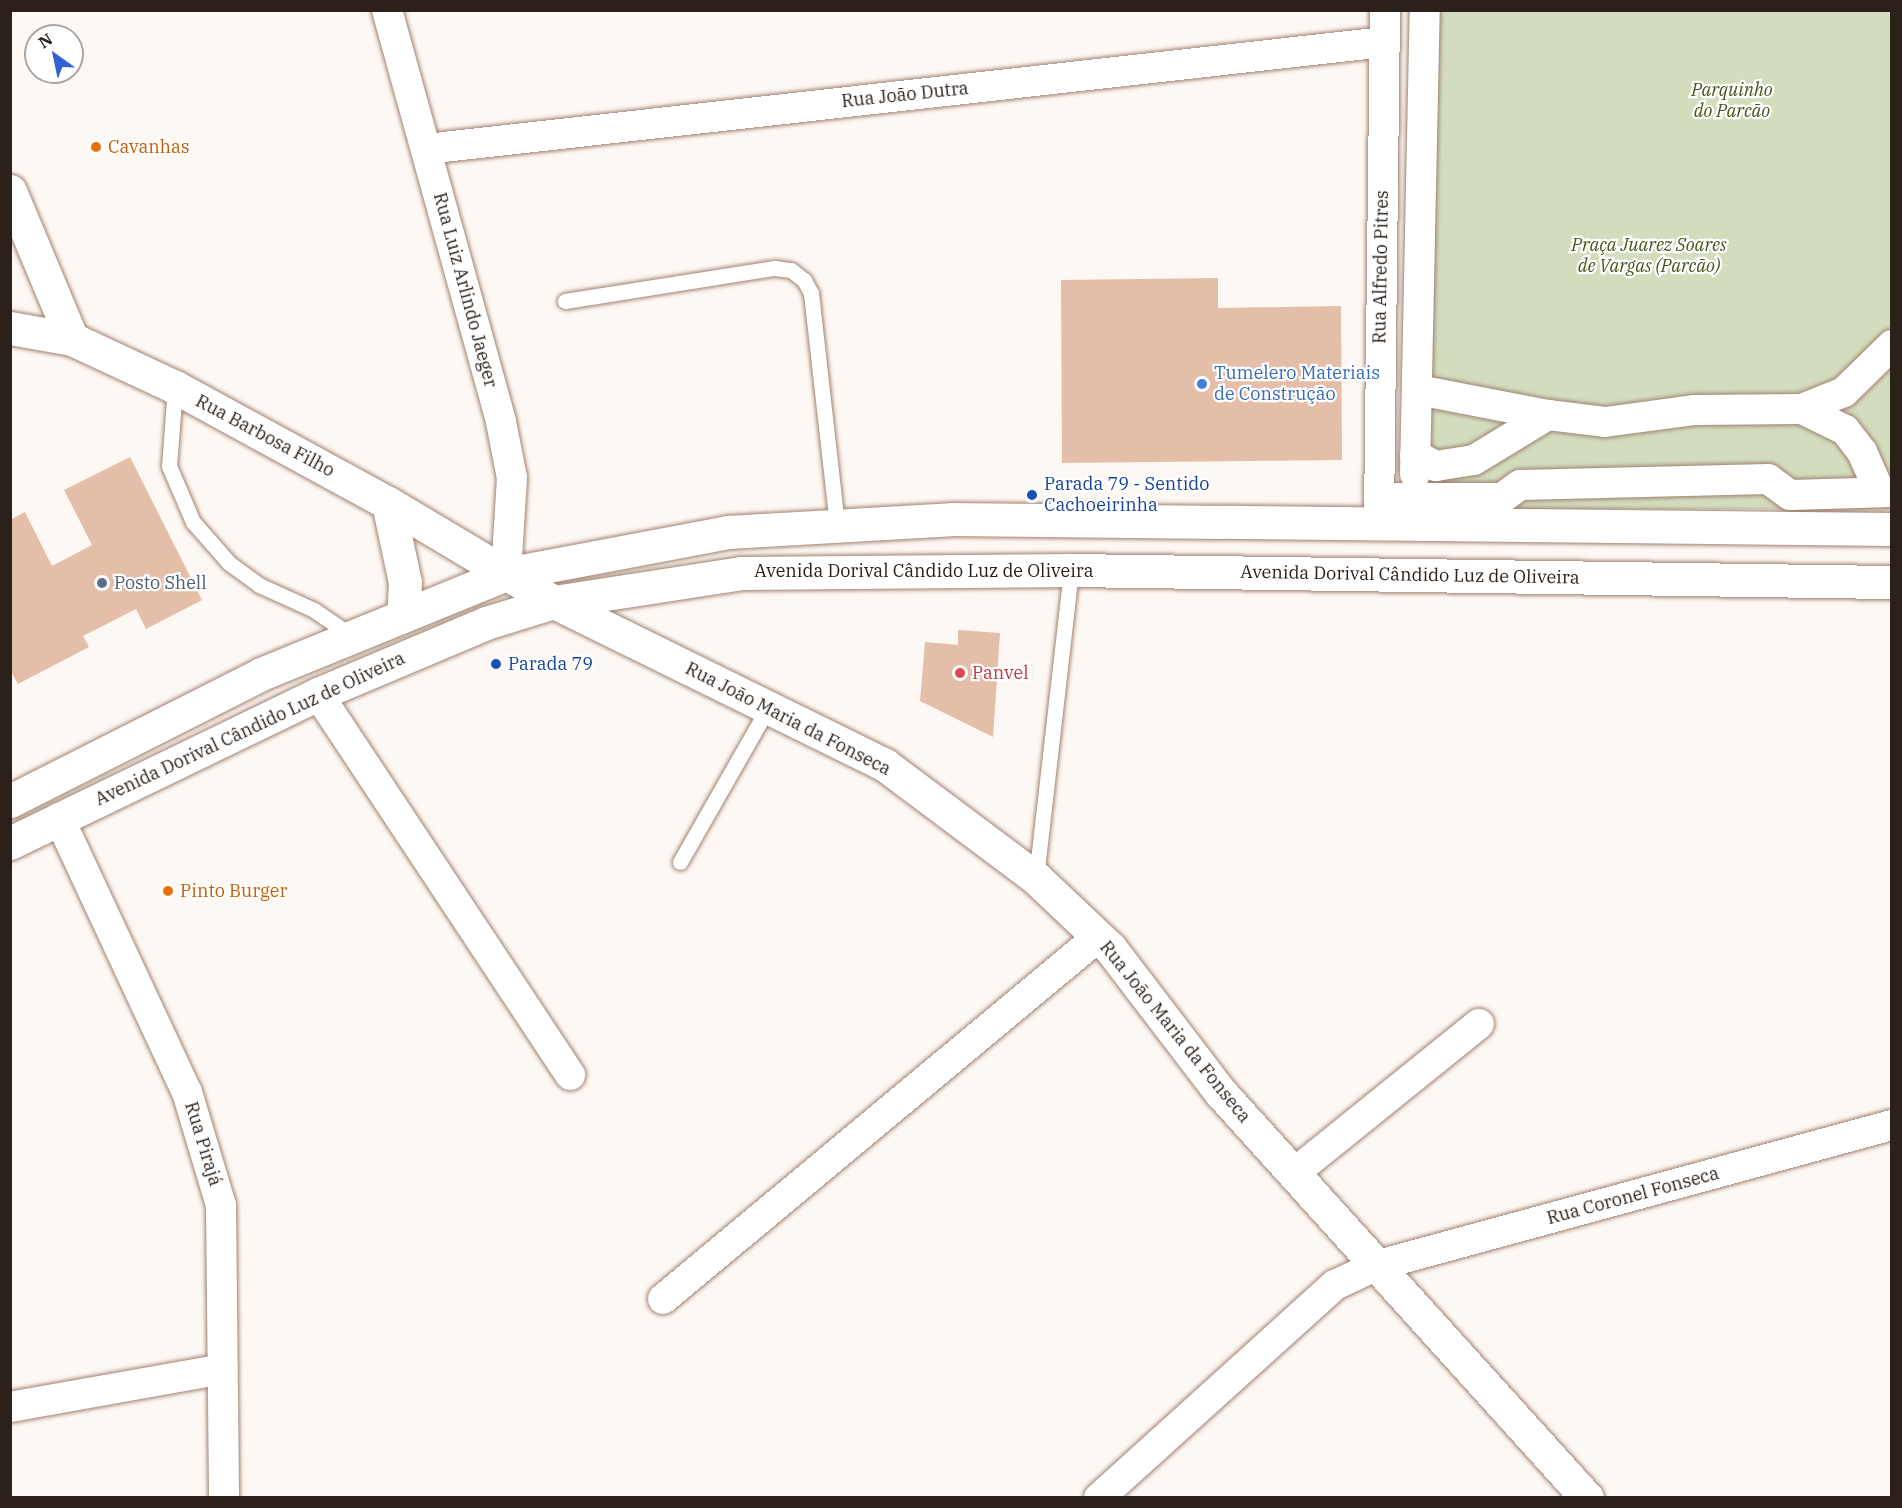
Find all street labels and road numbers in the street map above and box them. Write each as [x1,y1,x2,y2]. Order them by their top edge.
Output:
street label: Rua João Dutra [840,78,970,112]
street label: Rua Luiz Arlindo Jaeger [429,190,501,390]
street label: Rua Alfredo Pitres [1369,190,1393,344]
street label: Rua Barbosa Filho [192,390,338,482]
street label: Avenida Dorival Cândido Luz de Oliveira [754,560,1094,582]
street label: Avenida Dorival Cândido Luz de Oliveira [1240,561,1580,589]
street label: Avenida Dorival Cândido Luz de Oliveira [92,648,408,810]
street label: Rua João Maria da Fonseca [682,658,894,780]
street label: Rua João Maria da Fonseca [1095,937,1255,1127]
street label: Rua Pirajá [180,1099,226,1189]
street label: Rua Coronel Fonseca [1545,1163,1721,1229]

